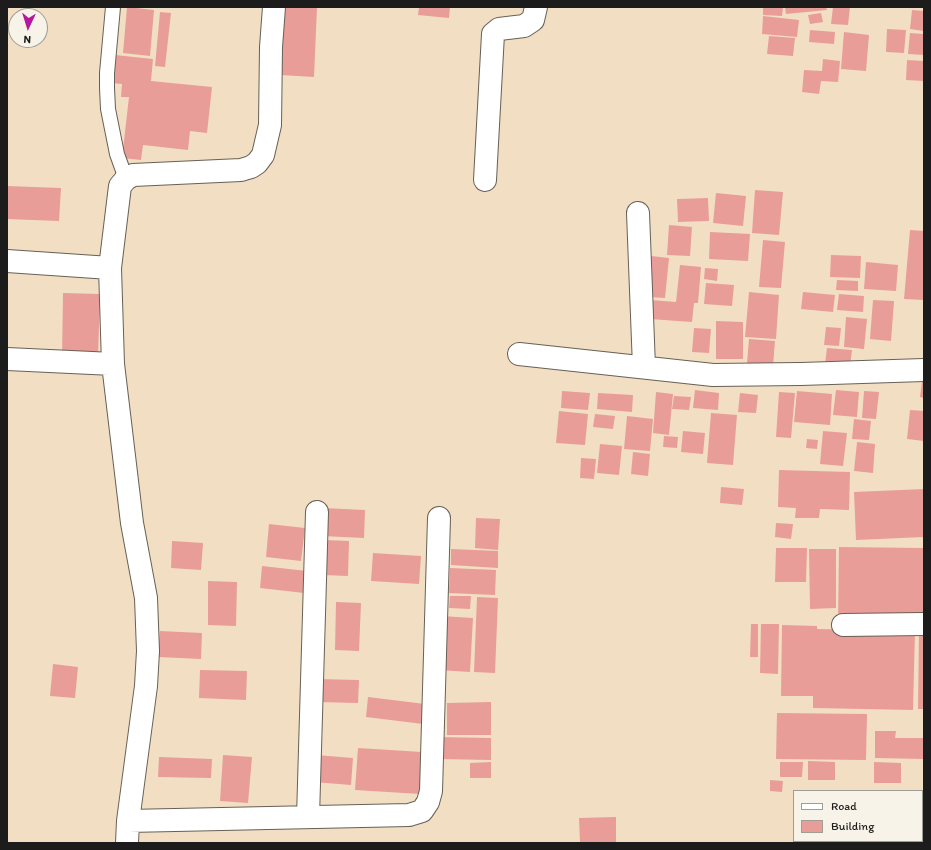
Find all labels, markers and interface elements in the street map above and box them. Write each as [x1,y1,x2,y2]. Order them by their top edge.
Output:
north arrow [8,8,48,48]
text: N [23,33,31,46]
legend [793,790,923,842]
text: Road [831,799,857,813]
text: Building [831,819,874,833]

